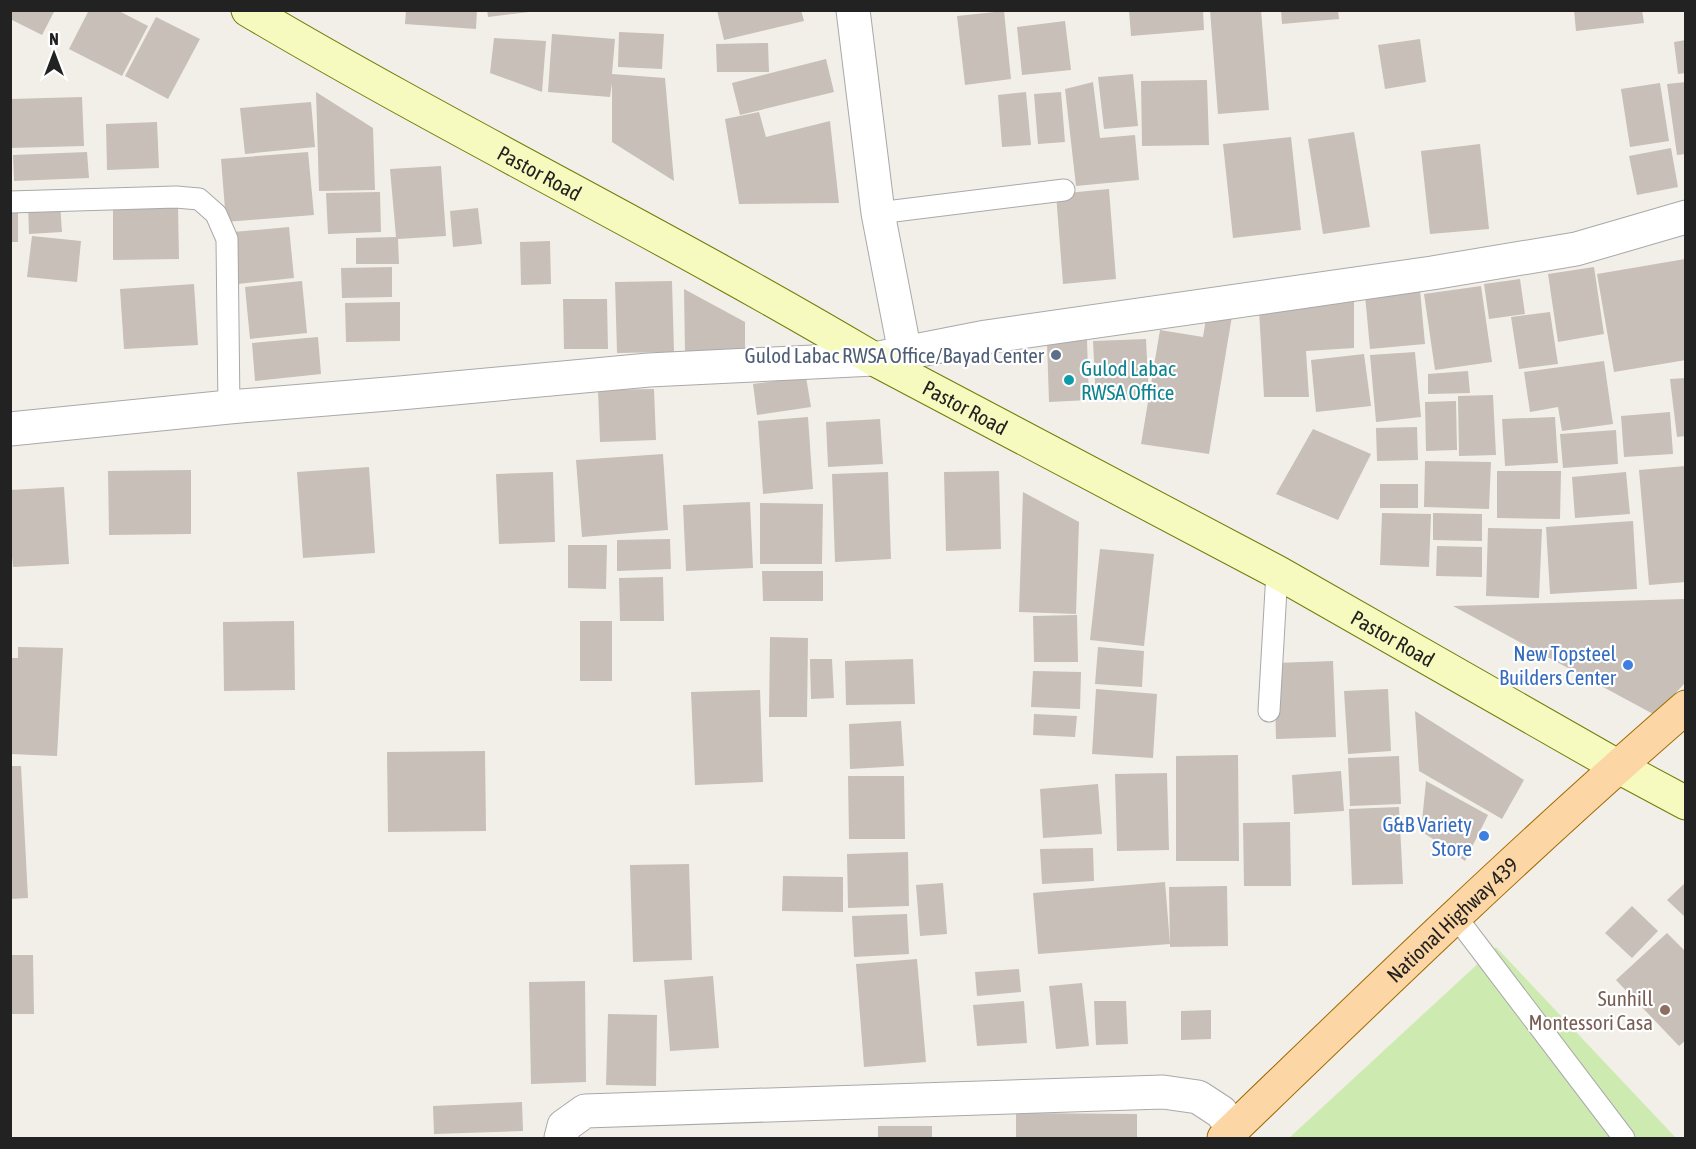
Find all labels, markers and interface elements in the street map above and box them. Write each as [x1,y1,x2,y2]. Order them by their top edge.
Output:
north arrow [24,24,84,84]
text: N [49,30,59,48]
street label: Pastor Road [493,140,586,205]
place label: Gulod Labac RWSA Office/Bayad Center [745,343,1045,367]
marker: Gulod Labac RWSA Office/Bayad Center [1049,348,1063,362]
place label: Gulod Labac RWSA Office [1081,356,1176,404]
marker: Gulod Labac RWSA Office [1062,373,1076,387]
street label: Pastor Road [919,375,1012,439]
street label: Pastor Road [1347,605,1439,671]
place label: New Topsteel Builders Center [1499,641,1617,689]
marker: New Topsteel Builders Center [1621,658,1635,672]
place label: G&B Variety Store [1382,812,1472,860]
marker: G&B Variety Store [1477,829,1491,843]
street label: National Highway 439 [1382,852,1523,987]
place label: Sunhill Montessori Casa [1529,986,1653,1034]
marker: Sunhill Montessori Casa [1658,1003,1672,1017]

